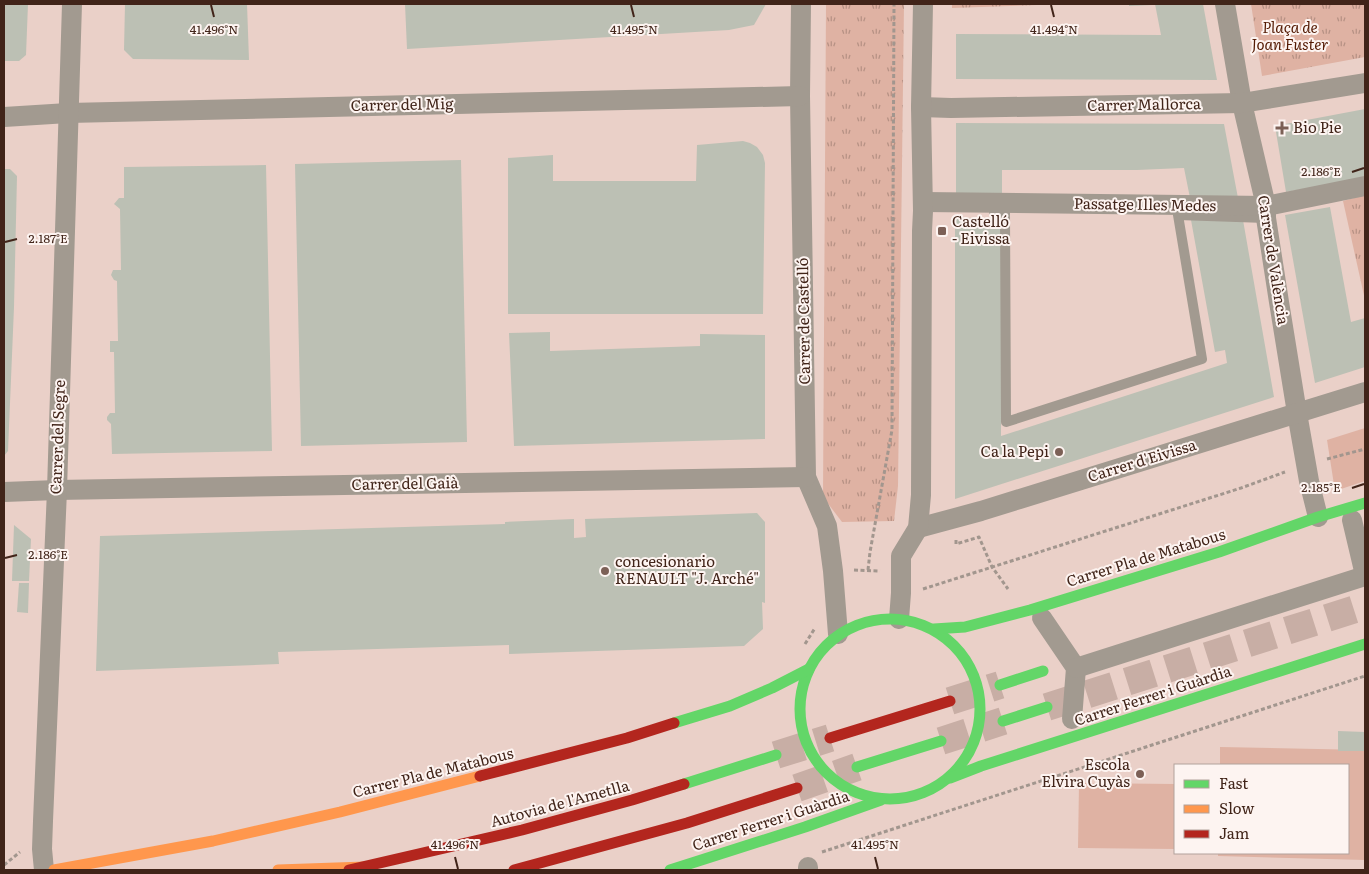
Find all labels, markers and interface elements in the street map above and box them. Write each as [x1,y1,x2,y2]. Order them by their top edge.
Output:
park label: Plaça de Joan Fuster [1252,15,1329,55]
text: 41.496°N [190,20,238,38]
text: 41.495°N [610,20,658,38]
text: 41.494°N [1030,20,1078,38]
street label: Carrer del Mig [350,91,454,116]
street label: Carrer Mallorca [1087,91,1202,116]
place label: Bio Pie [1293,115,1342,138]
marker: Bio Pie [1275,121,1289,135]
text: 2.186°E [1301,162,1341,180]
street label: Passatge Illes Medes [1074,191,1217,216]
street label: Carrer de València [1253,193,1296,327]
place label: Castelló - Eivissa [952,209,1011,249]
marker: Castelló - Eivissa [936,225,948,237]
text: 2.187°E [28,229,68,247]
street label: Carrer de Castelló [790,257,815,385]
street label: Carrer del Segre [43,379,70,495]
street label: Carrer d'Eivissa [1084,432,1200,487]
place label: Ca la Pepi [981,439,1049,462]
marker: Ca la Pepi [1053,446,1065,458]
street label: Carrer del Gaià [351,470,460,495]
text: 2.185°E [1301,478,1341,496]
street label: Carrer Pla de Matabous [1063,521,1228,592]
text: 2.186°E [28,545,68,563]
place label: concesionario RENAULT "J. Arché" [615,549,759,589]
marker: concesionario RENAULT "J. Arché" [599,565,611,577]
street label: Carrer Ferrer i Guàrdia [1071,658,1235,731]
street label: Carrer Pla de Matabous [350,740,516,803]
place label: Escola Elvira Cuyàs [1041,752,1131,792]
legend [1174,764,1349,854]
marker: Escola Elvira Cuyàs [1134,768,1146,780]
text: Fast [1219,771,1248,794]
street label: Autovia de l'Ametlla [488,773,633,832]
street label: Carrer Ferrer i Guàrdia [689,783,853,856]
text: Slow [1219,796,1254,819]
text: Jam [1219,821,1250,844]
text: 41.496°N [431,835,479,853]
text: 41.495°N [851,835,899,853]

